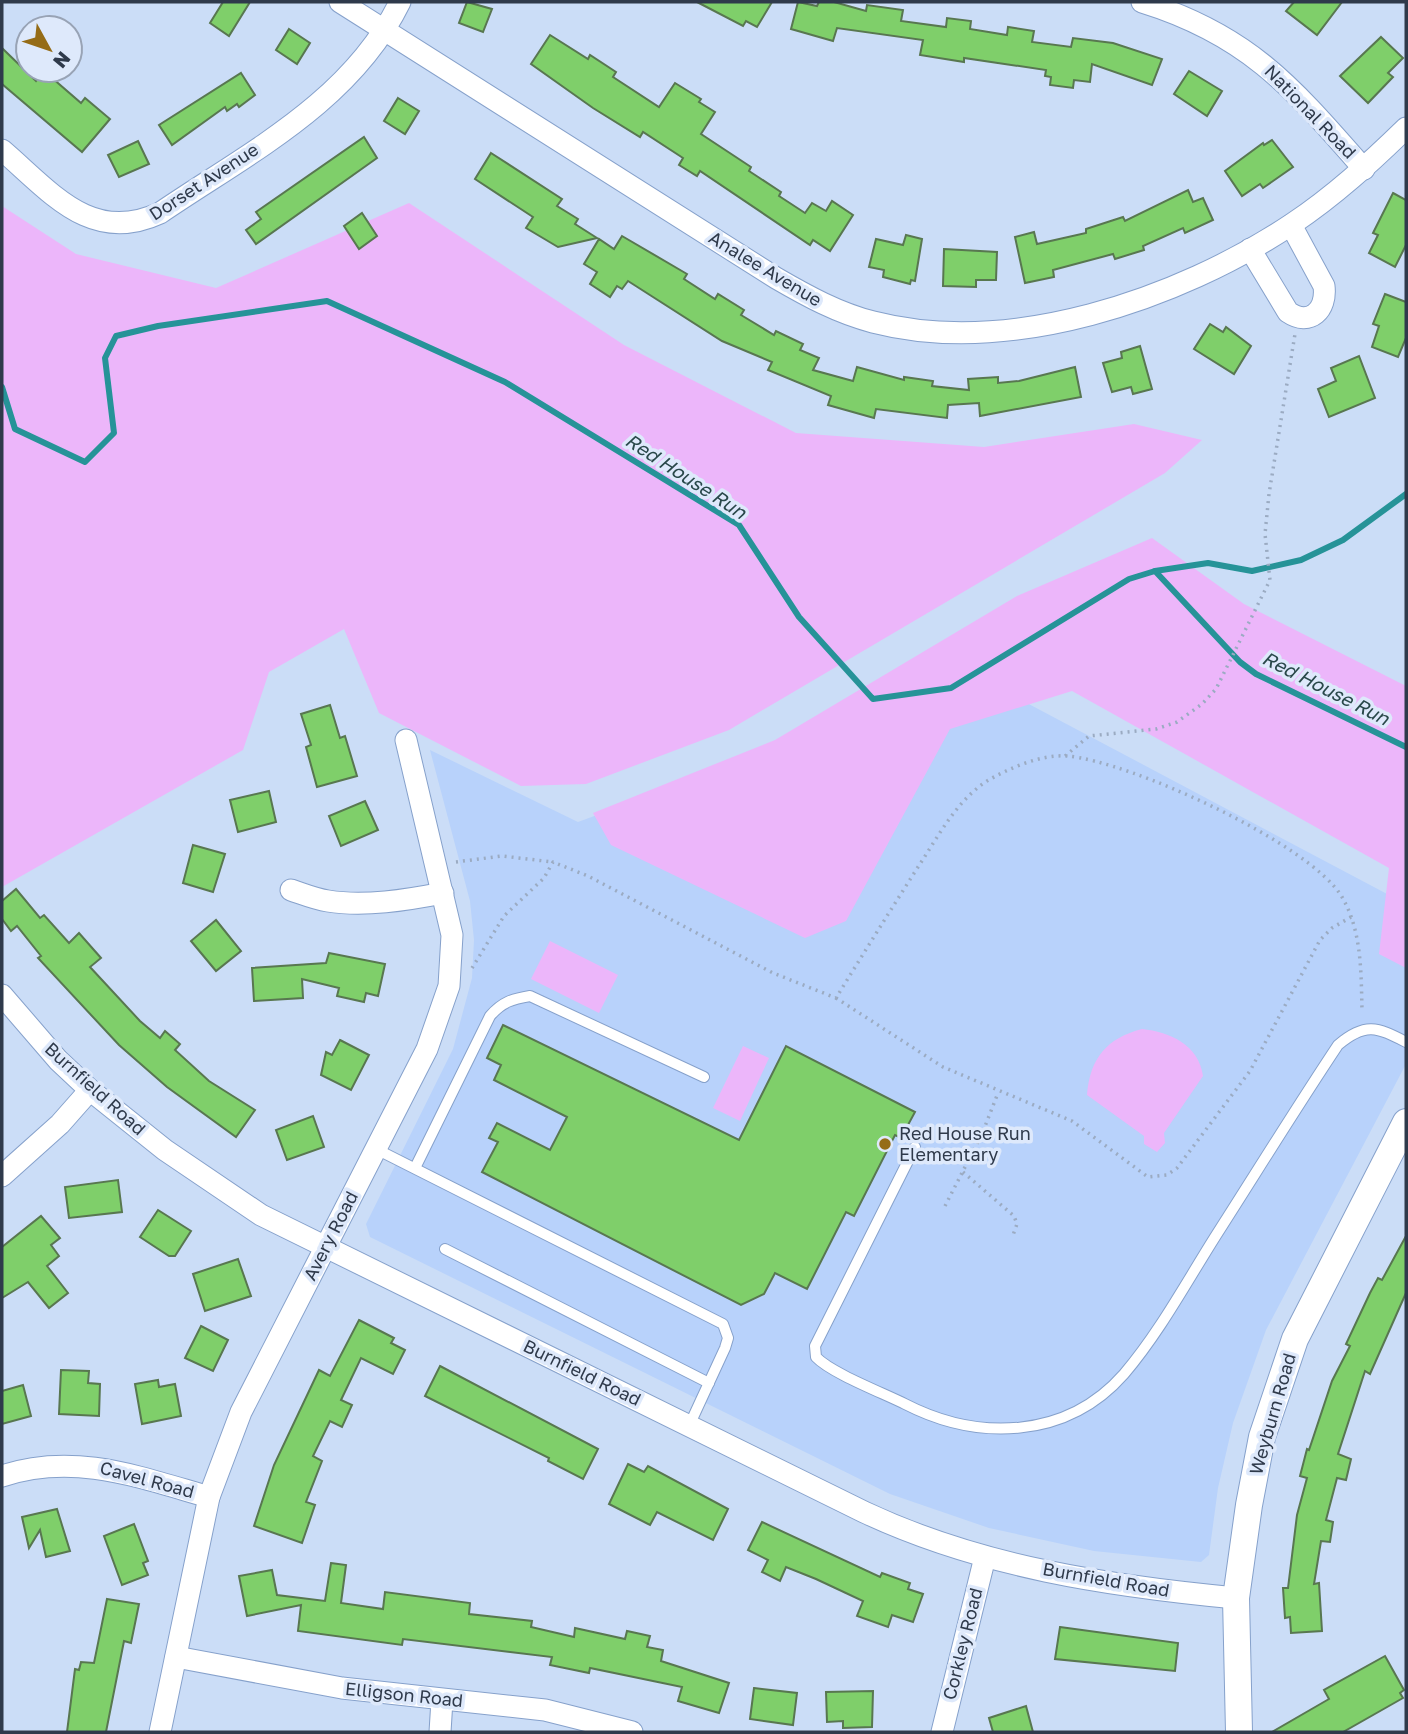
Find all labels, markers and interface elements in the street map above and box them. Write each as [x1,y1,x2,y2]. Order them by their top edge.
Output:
north arrow [14,14,84,84]
text: N [49,47,76,73]
street label: National Road [1260,60,1361,163]
street label: Dorset Avenue [145,138,262,225]
street label: Analee Avenue [705,226,826,310]
water label: Red House Run [622,428,752,524]
water label: Red House Run [1259,646,1395,730]
street label: Burnfield Road [41,1037,151,1139]
place label: Red House Run Elementary [899,1122,1031,1165]
marker: Red House Run Elementary [877,1136,893,1152]
street label: Avery Road [298,1187,362,1284]
street label: Burnfield Road [520,1334,645,1410]
street label: Weyburn Road [1244,1350,1300,1477]
street label: Cavel Road [98,1456,197,1502]
street label: Burnfield Road [1041,1557,1171,1601]
street label: Corkley Road [937,1586,987,1702]
street label: Elligson Road [344,1677,464,1711]

